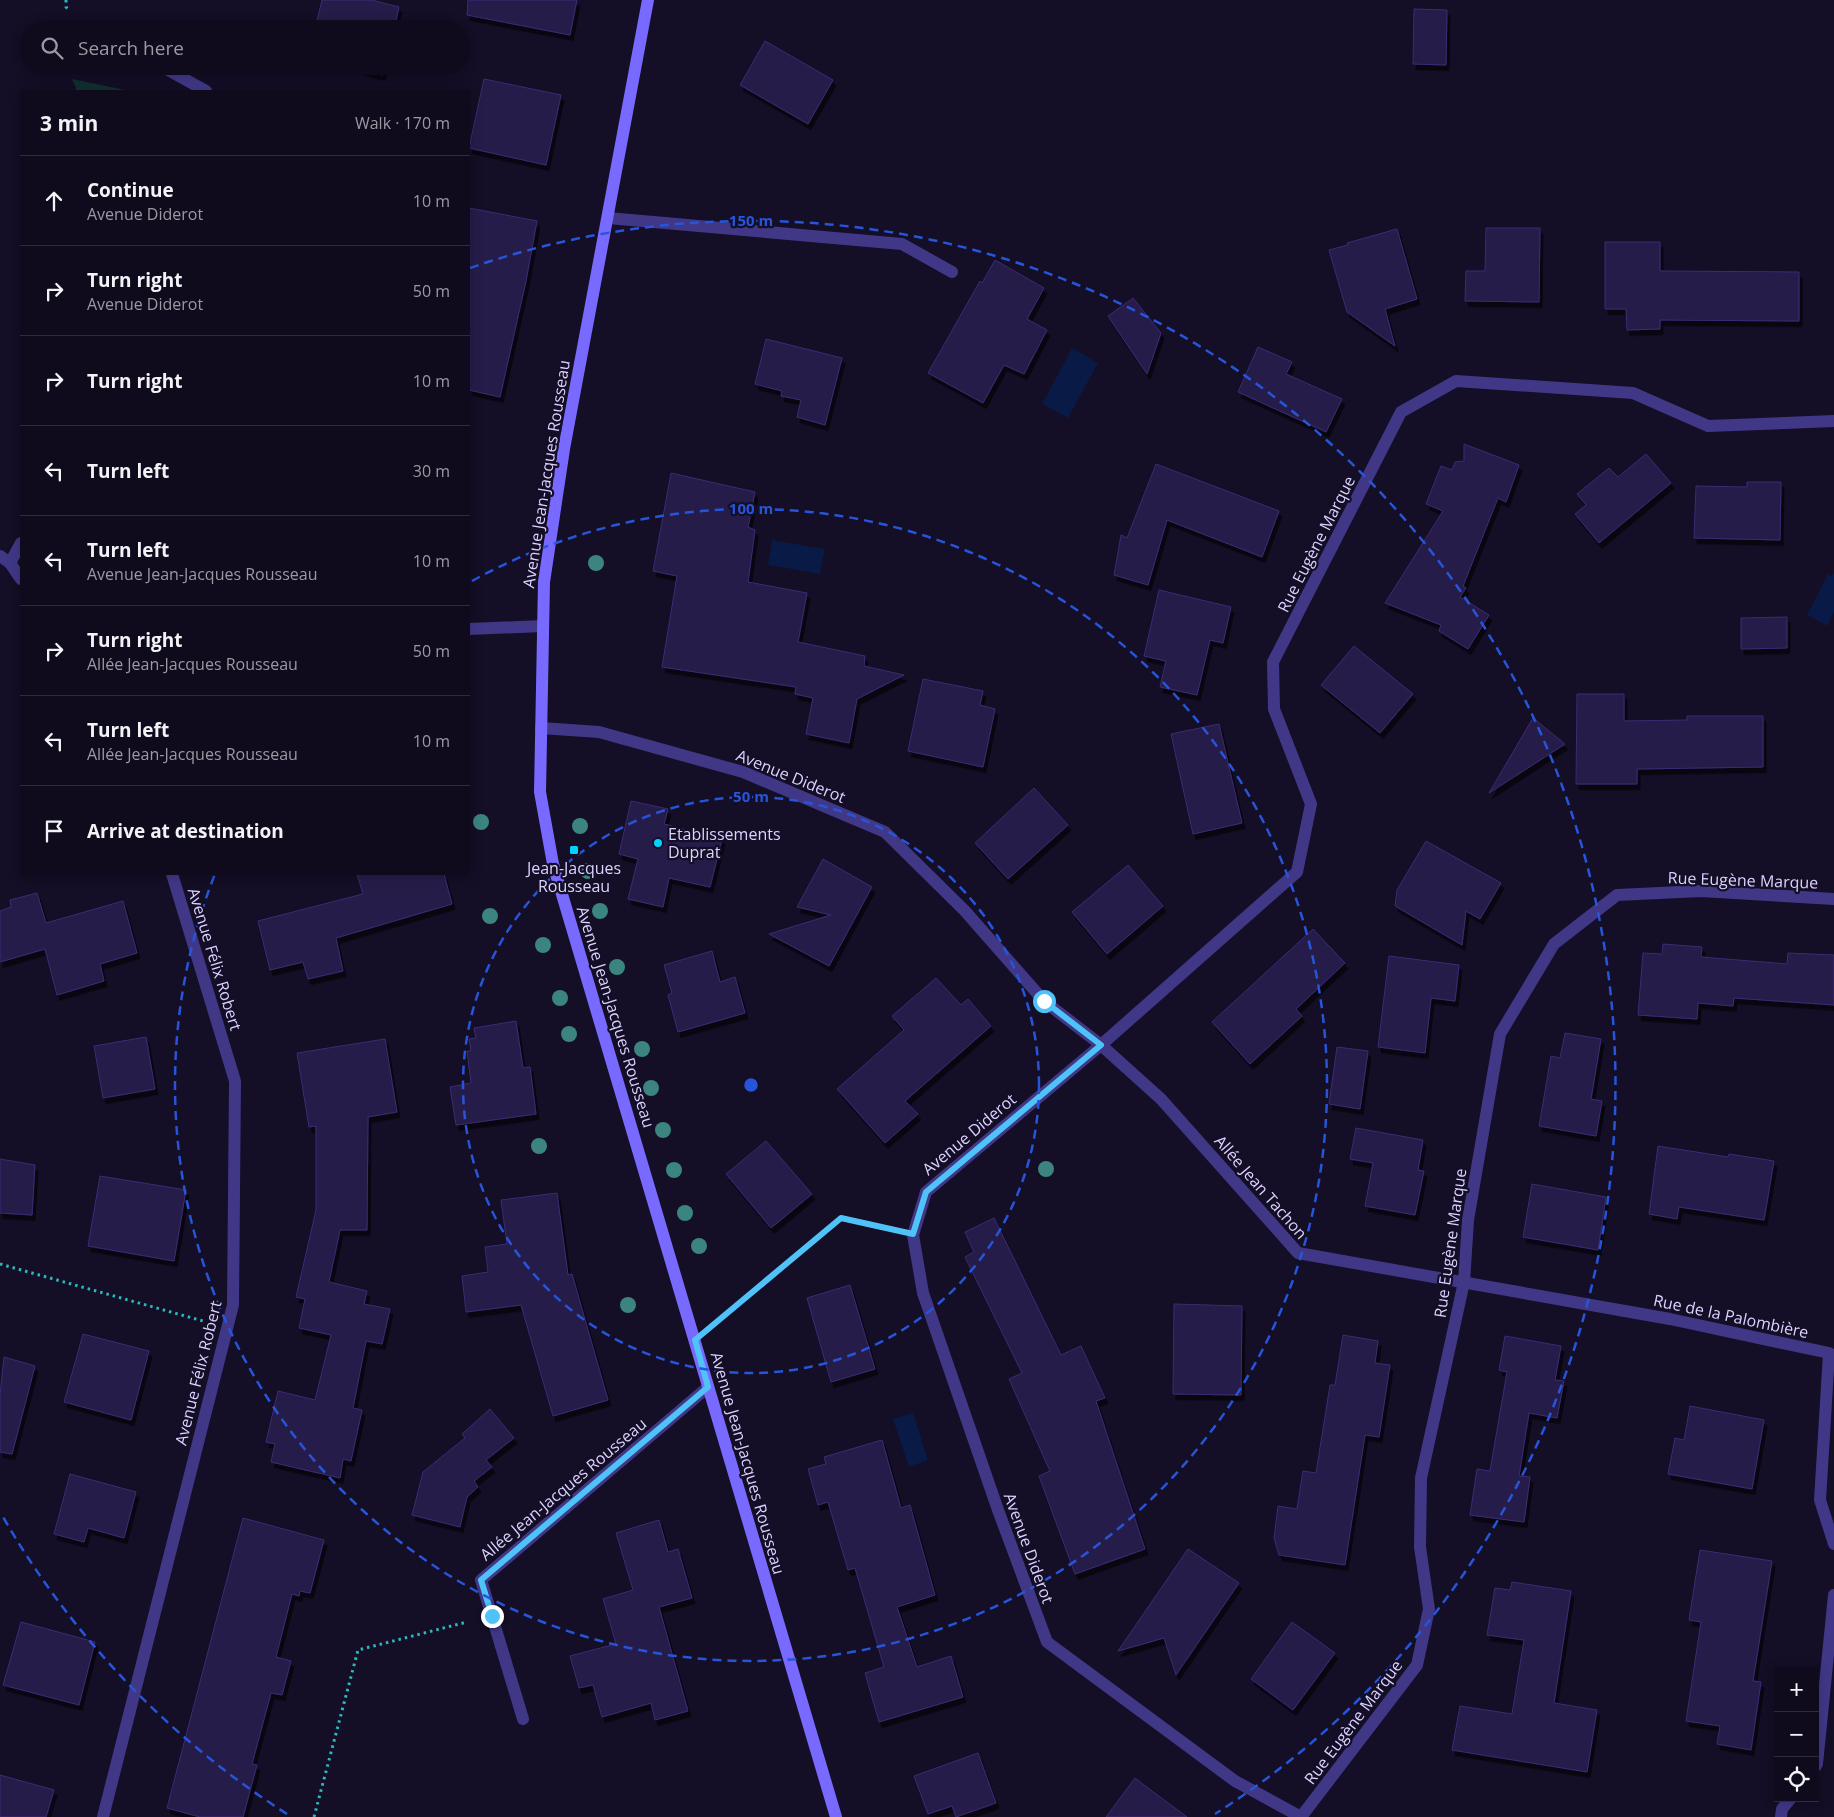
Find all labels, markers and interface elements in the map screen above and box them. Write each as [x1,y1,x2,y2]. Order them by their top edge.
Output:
search box [20,20,470,75]
icon: search [38,34,66,62]
text: Search here [78,35,184,61]
text: 3 min [40,109,98,137]
text: Walk · 170 m [355,112,450,134]
text: Continue [87,177,174,203]
icon: ahead [40,187,68,215]
text: 10 m [413,190,450,212]
text: Avenue Diderot [87,203,203,225]
text: 150 m [729,210,773,230]
text: Turn right [87,267,182,293]
icon: right [40,277,68,305]
text: 50 m [413,280,450,302]
text: Avenue Diderot [87,293,203,315]
street label: Avenue Jean-Jacques Rousseau [517,358,575,590]
icon: right [40,367,68,395]
text: Turn right [87,368,182,394]
text: 10 m [413,370,450,392]
icon: left [40,457,68,485]
text: Turn left [87,458,169,484]
text: 30 m [413,460,450,482]
street label: Rue Eugène Marque [1272,472,1360,616]
text: 100 m [729,498,773,518]
text: Turn left [87,537,169,563]
icon: left [40,547,68,575]
text: 10 m [413,550,450,572]
text: Avenue Jean-Jacques Rousseau [87,563,317,585]
text: Turn right [87,627,182,653]
icon: right [40,637,68,665]
text: 50 m [413,640,450,662]
text: Allée Jean-Jacques Rousseau [87,653,298,675]
text: Turn left [87,717,169,743]
icon: left [40,727,68,755]
text: 10 m [413,730,450,752]
text: Allée Jean-Jacques Rousseau [87,743,298,765]
street label: Avenue Diderot [733,744,849,808]
text: 50 m [733,786,769,806]
icon: arrive [40,817,68,845]
text: Arrive at destination [87,818,284,844]
place label: Etablissements Duprat [668,823,781,863]
marker: Etablissements Duprat [652,837,664,849]
marker: Jean-Jacques Rousseau [568,844,580,856]
place label: Jean-Jacques Rousseau [525,857,621,897]
street label: Rue Eugène Marque [1667,866,1819,894]
street label: Avenue Félix Robert [183,885,247,1033]
street label: Avenue Jean-Jacques Rousseau [572,904,660,1130]
route start [1033,990,1056,1013]
centre of rings [742,1076,760,1094]
street label: Avenue Diderot [917,1088,1021,1180]
street label: Allée Jean Tachon [1210,1130,1312,1244]
street label: Rue Eugène Marque [1429,1167,1471,1319]
street label: Rue de la Palombière [1651,1289,1811,1343]
street label: Avenue Félix Robert [169,1298,227,1448]
street label: Avenue Jean-Jacques Rousseau [706,1349,790,1577]
street label: Allée Jean-Jacques Rousseau [475,1413,651,1565]
street label: Avenue Diderot [999,1490,1059,1607]
route end [481,1605,504,1628]
street label: Rue Eugène Marque [1299,1655,1407,1789]
map controls [1774,1667,1819,1802]
button: + [1774,1667,1819,1712]
button: − [1774,1712,1819,1757]
button: locate [1774,1757,1819,1802]

